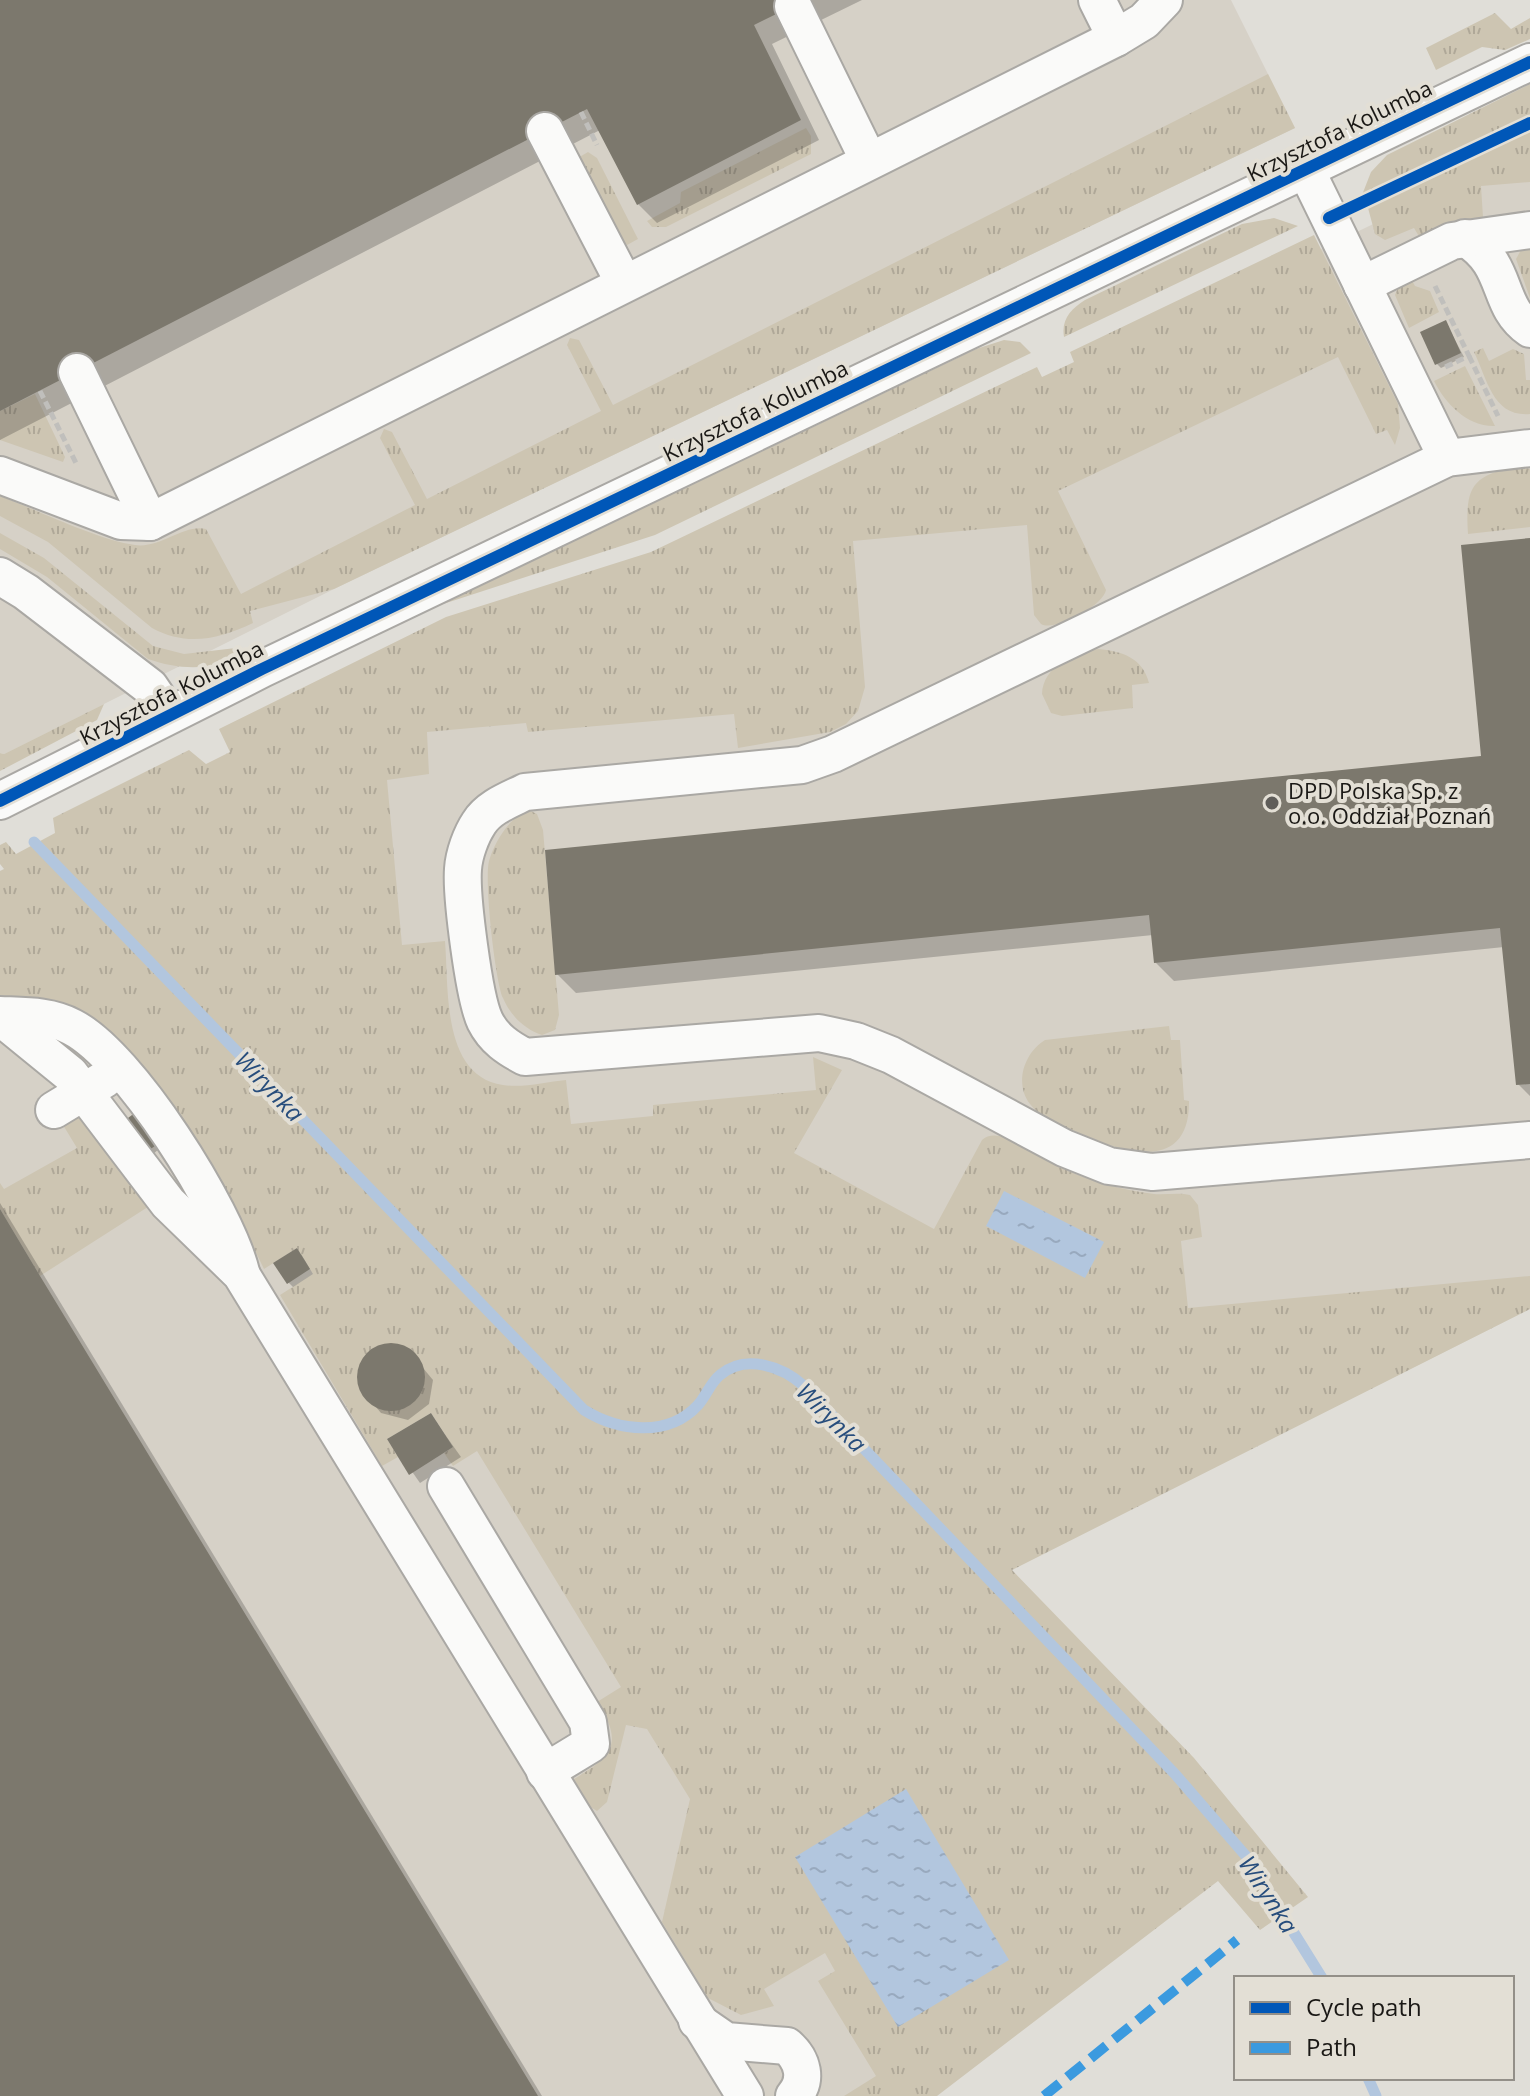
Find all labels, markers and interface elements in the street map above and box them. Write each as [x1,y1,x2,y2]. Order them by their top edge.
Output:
street label: Krzysztofa Kolumba [1241,72,1437,188]
street label: Krzysztofa Kolumba [657,352,853,468]
street label: Krzysztofa Kolumba [74,633,268,751]
place label: DPD Polska Sp. z o.o. Oddział Poznań [1288,775,1491,830]
marker: DPD Polska Sp. z o.o. Oddział Poznań [1263,794,1281,812]
water label: Wirynka [228,1044,312,1129]
water label: Wirynka [790,1375,874,1459]
water label: Wirynka [1232,1849,1307,1939]
legend [1234,1976,1514,2080]
text: Cycle path [1306,1990,1422,2023]
text: Path [1306,2030,1357,2063]

